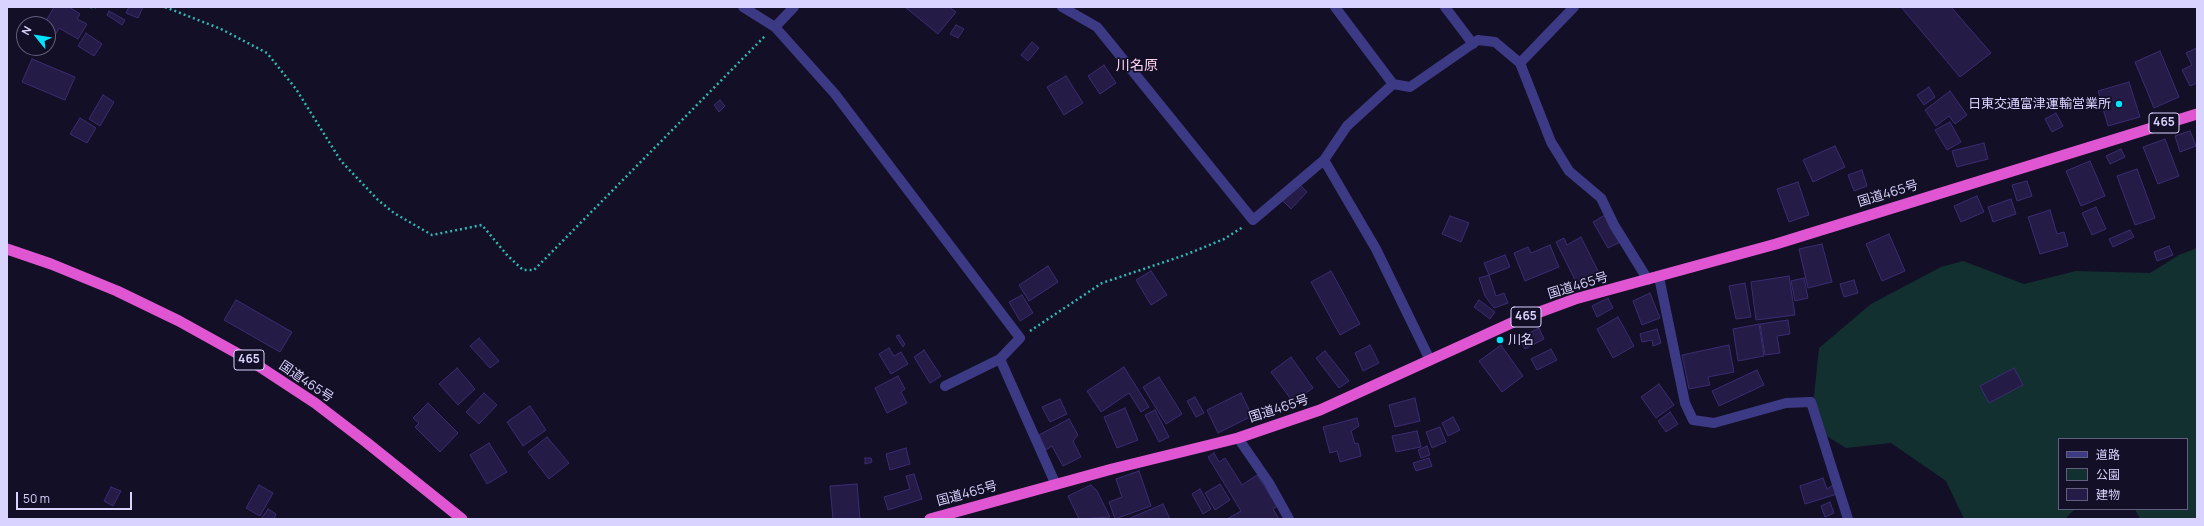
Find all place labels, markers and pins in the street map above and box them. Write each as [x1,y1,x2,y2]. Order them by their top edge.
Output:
place label: 日東交通富津運輸営業所 [1968,96,2111,112]
marker: 日東交通富津運輸営業所 [2114,99,2124,109]
place label: 川名 [1508,332,1534,348]
marker: 川名 [1495,335,1505,345]

